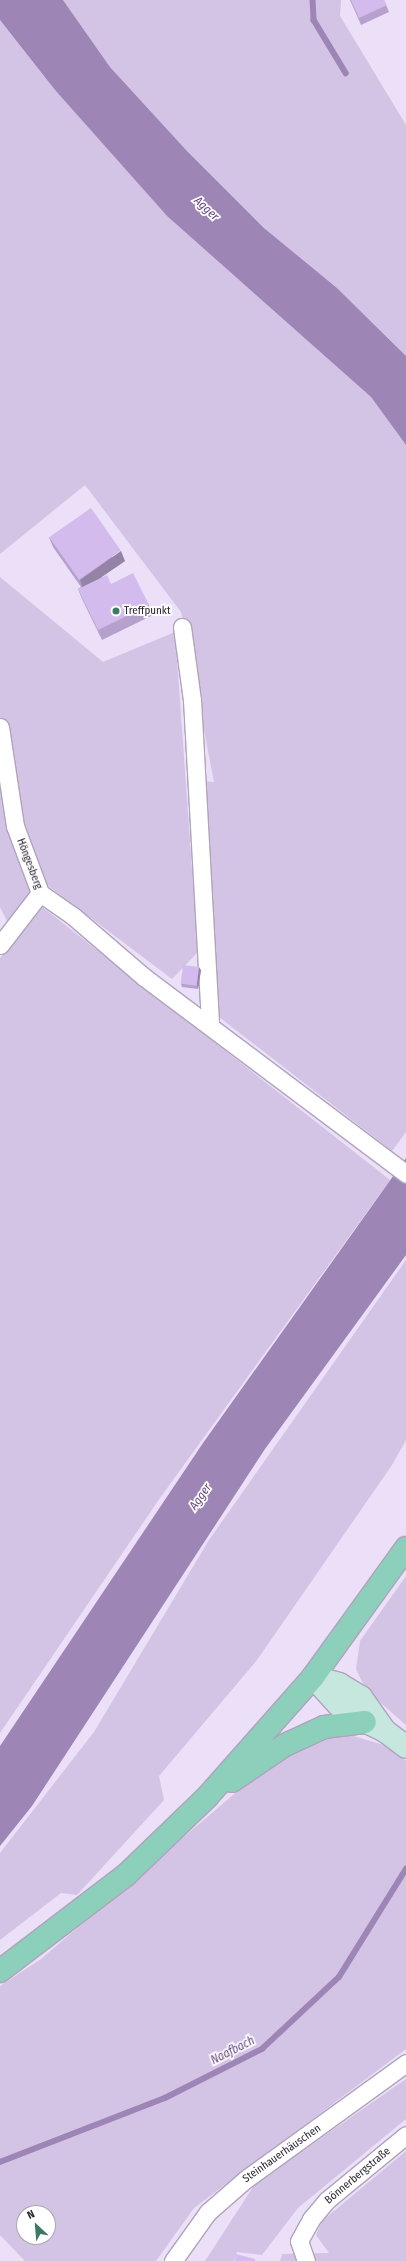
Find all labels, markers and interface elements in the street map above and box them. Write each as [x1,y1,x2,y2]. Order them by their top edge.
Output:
water label: Agger [191,194,221,224]
place label: Treffpunkt [124,604,171,618]
marker: Treffpunkt [111,606,121,616]
street label: Höngesberg [13,837,45,891]
water label: Agger [187,1481,215,1513]
water label: Naafbach [209,2034,257,2068]
street label: Steinhauerhäuschen [240,2122,324,2186]
street label: Bönnerbergstraße [323,2145,393,2207]
north arrow [16,2205,56,2245]
text: N [25,2207,37,2222]

